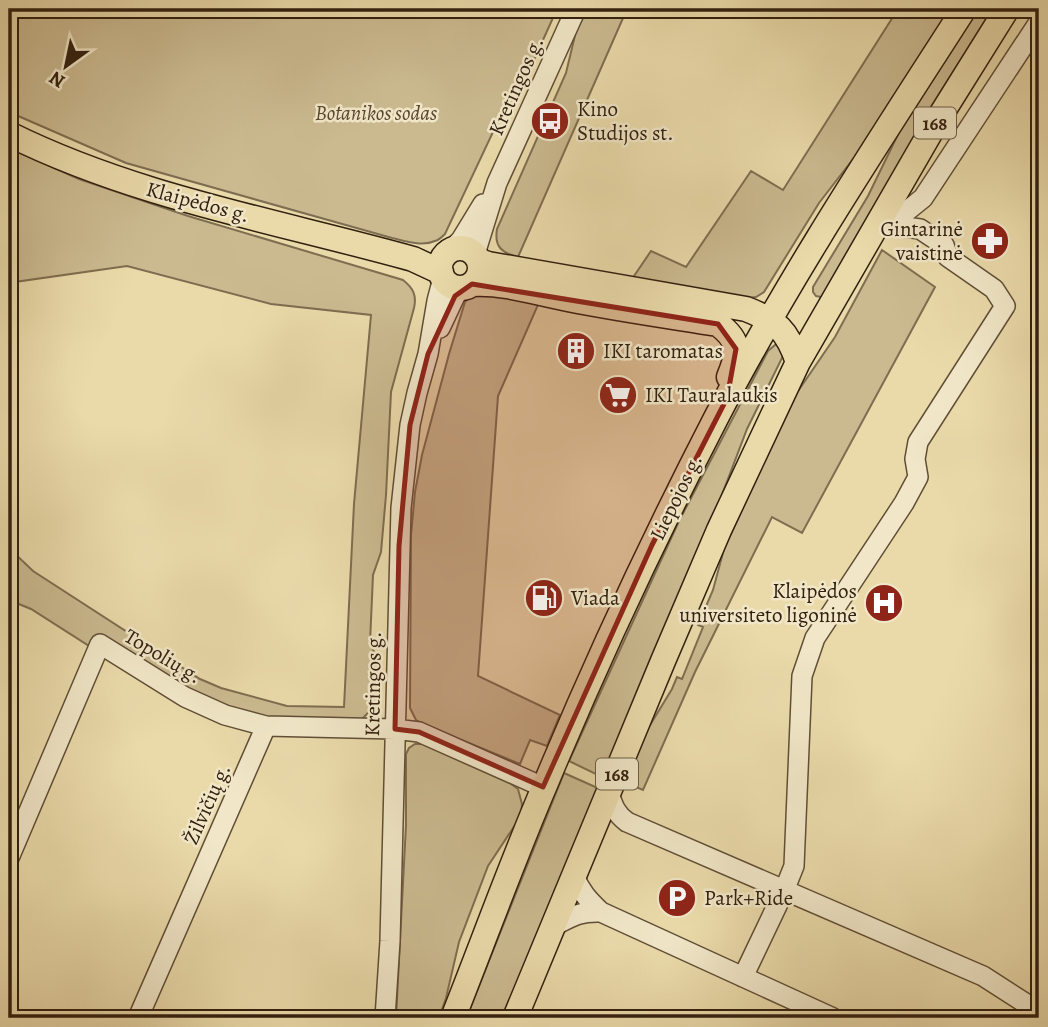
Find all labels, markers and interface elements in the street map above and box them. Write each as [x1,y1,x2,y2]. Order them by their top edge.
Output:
north arrow [32,32,102,102]
street label: Kretingos g. [482,32,550,140]
text: N [44,65,70,94]
place label: Kino Studijos st. [577,95,674,147]
park label: Botanikos sodas [315,99,437,127]
bus stop icon: Kino Studijos st. [529,100,571,142]
road number: 168 [914,108,956,139]
street label: Klaipėdos g. [143,175,253,229]
place label: Gintarinė vaistinė [880,215,963,267]
pharmacy icon: Gintarinė vaistinė [969,220,1011,262]
building icon: IKI taromatas [555,330,597,372]
place label: IKI taromatas [603,337,723,365]
supermarket icon: IKI Tauralaukis [597,374,639,416]
place label: IKI Tauralaukis [645,381,778,409]
street label: Liepojos g. [643,449,709,545]
fuel station icon: Viada [523,577,565,619]
place label: Klaipėdos universiteto ligoninė [679,577,857,629]
hospital icon: Klaipėdos universiteto ligoninė [863,582,905,624]
place label: Viada [570,584,620,612]
street label: Topolių g. [119,622,207,690]
street label: Kretingos g. [358,631,388,737]
road number: 168 [596,758,638,790]
street label: Žilvičių g. [177,759,237,849]
parking icon: Park+Ride [656,877,698,919]
place label: Park+Ride [704,884,793,912]

